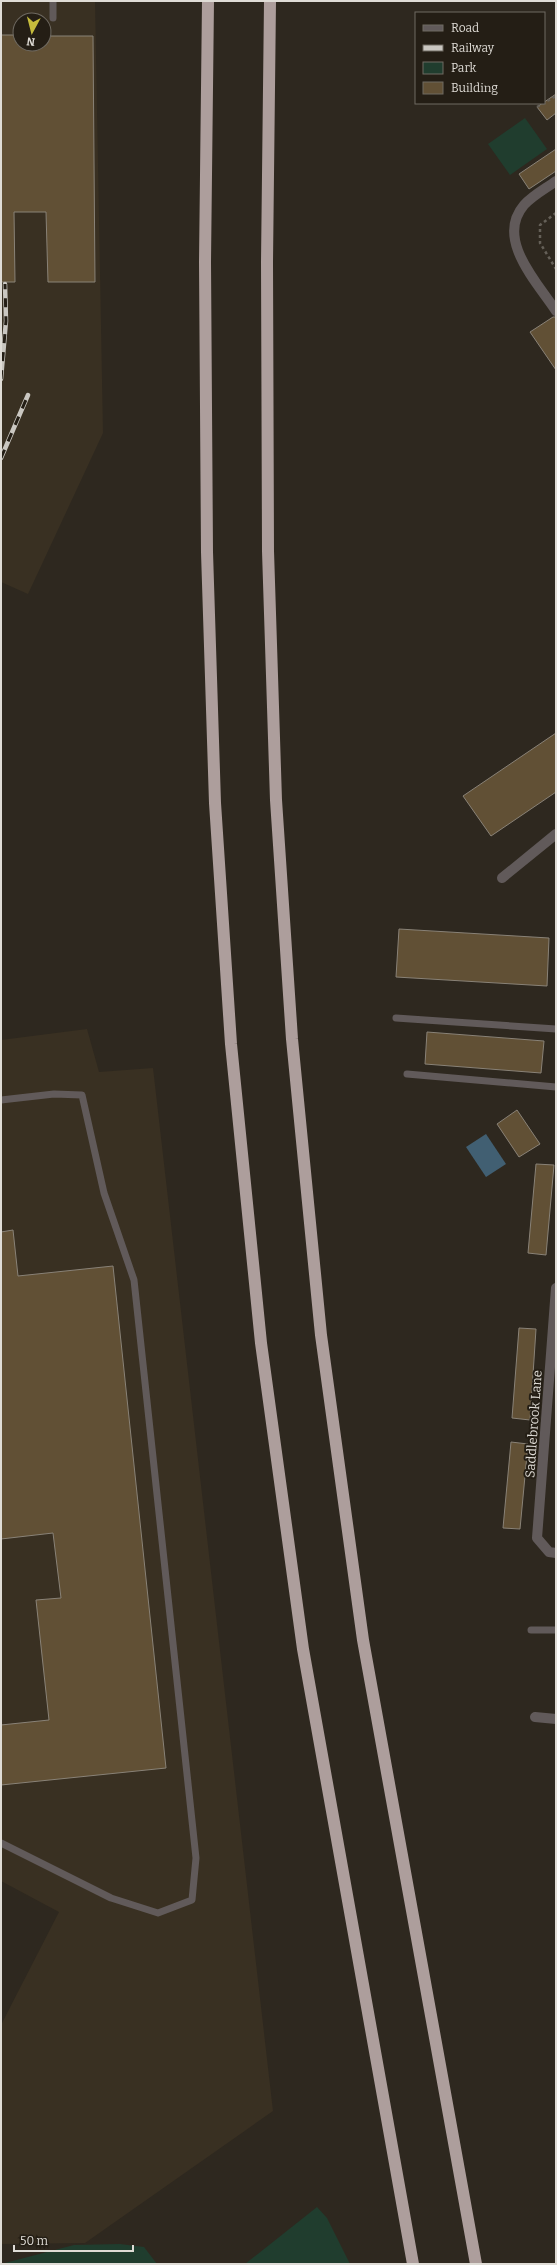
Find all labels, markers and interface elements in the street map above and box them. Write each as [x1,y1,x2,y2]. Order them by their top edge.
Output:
north arrow [12,12,52,52]
legend [415,12,545,104]
text: Road [451,21,479,35]
text: N [25,34,36,48]
text: Railway [451,41,495,55]
text: Park [451,61,477,75]
text: Building [451,81,498,95]
street label: Saddlebrook Lane [522,1370,545,1479]
scale bar [14,2227,133,2253]
text: 50 m [20,2234,49,2248]

